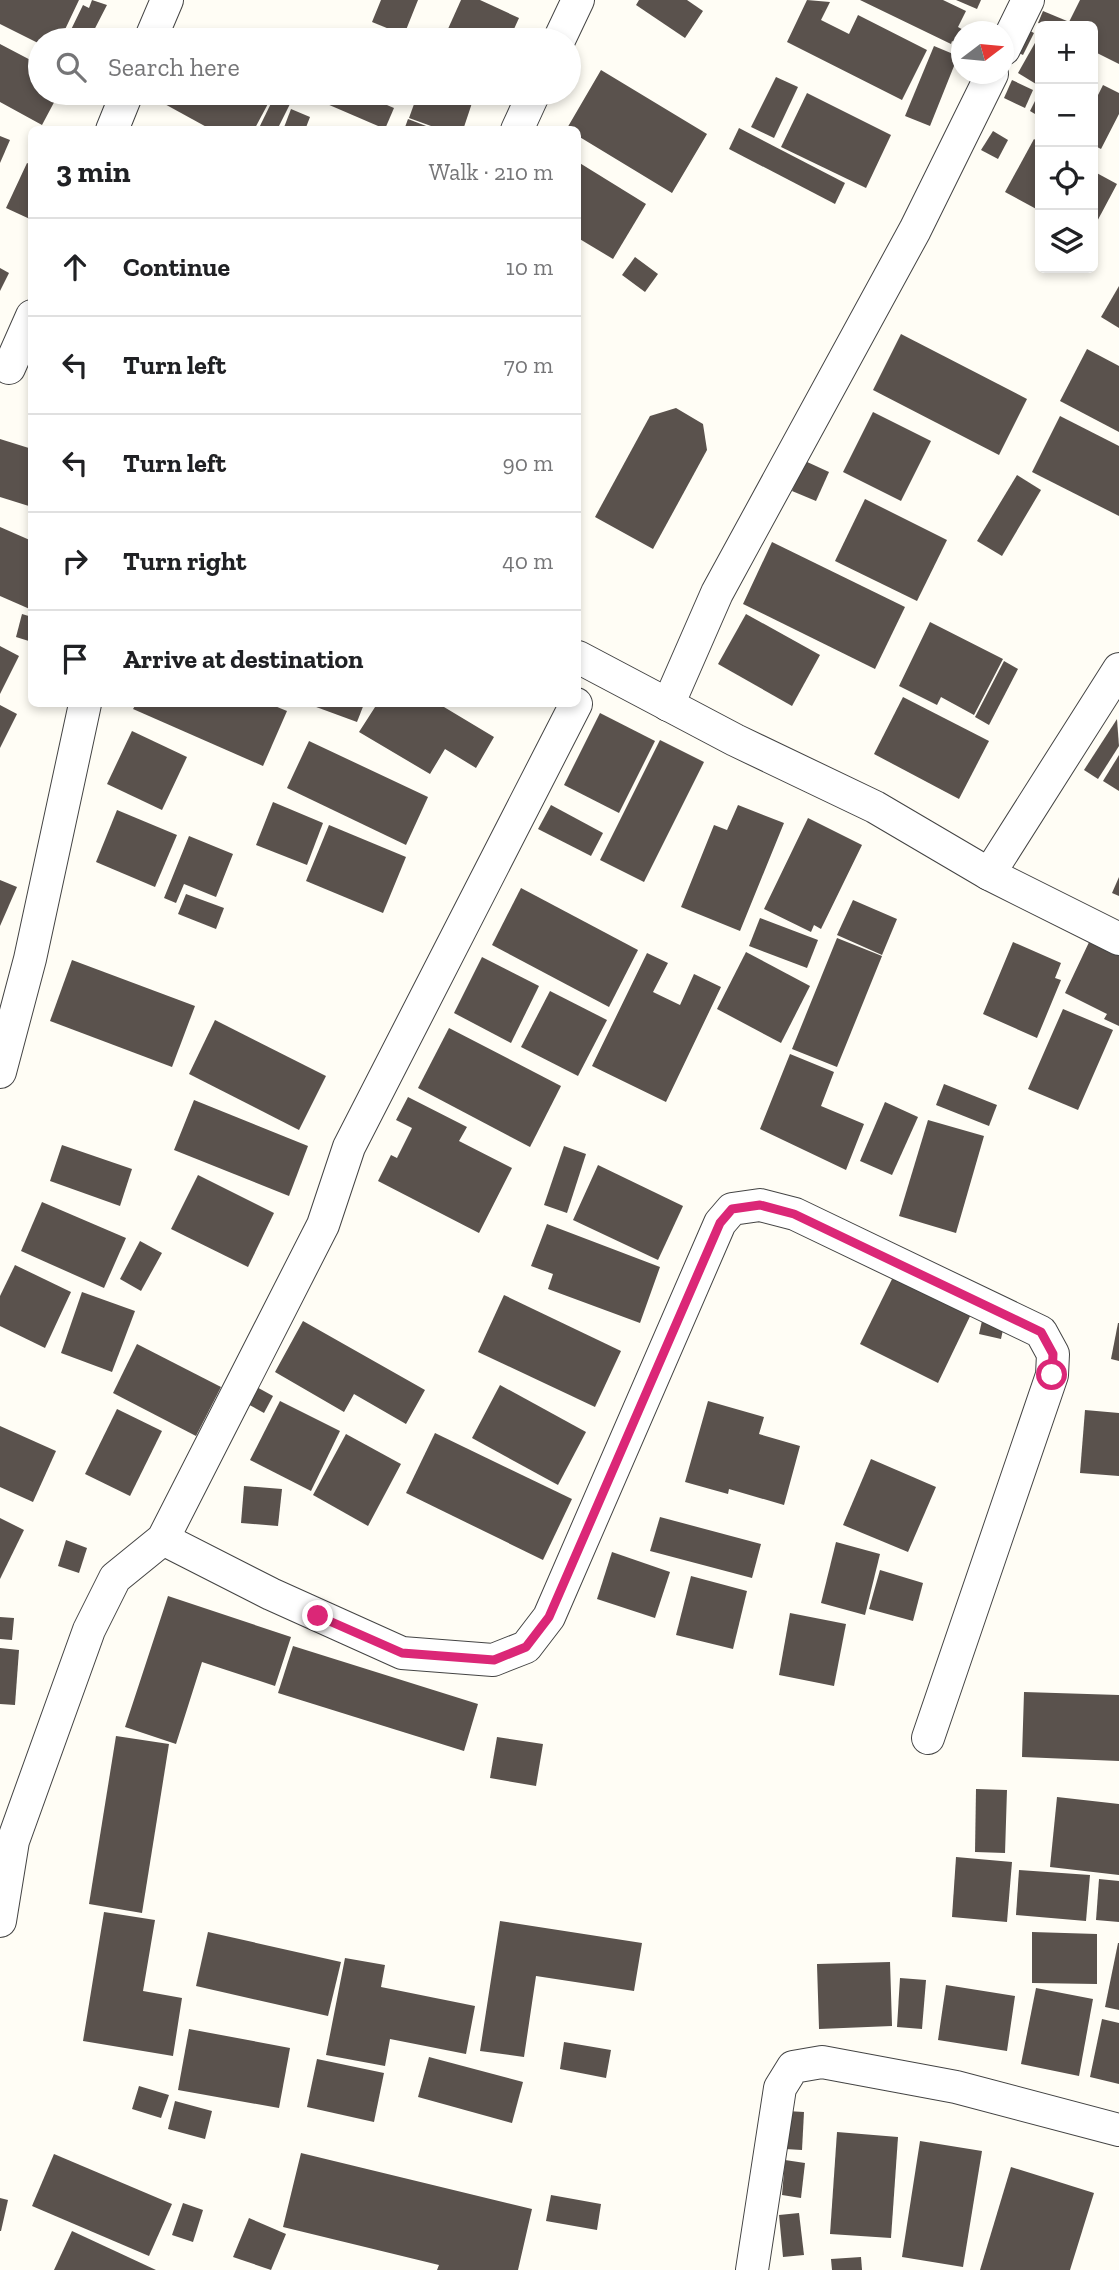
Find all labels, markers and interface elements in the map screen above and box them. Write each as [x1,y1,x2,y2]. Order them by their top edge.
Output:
north arrow [951,21,1014,84]
map controls [1035,21,1098,273]
button: + [1035,21,1098,84]
search box [28,28,581,105]
icon: search [52,48,90,86]
text: Search here [108,51,240,83]
button: − [1035,84,1098,147]
button: locate [1035,147,1098,210]
text: 3 min [56,154,131,190]
text: Walk · 210 m [429,158,553,186]
button: layers [1035,210,1098,273]
icon: ahead [56,248,94,286]
text: Continue [123,251,230,283]
text: 10 m [506,253,553,281]
icon: left [56,346,94,384]
text: Turn left [123,349,226,381]
text: 70 m [504,351,553,379]
icon: left [56,444,94,482]
text: Turn left [123,447,226,479]
text: 90 m [502,449,553,477]
icon: right [56,542,94,580]
text: Turn right [123,545,246,577]
text: 40 m [502,547,553,575]
icon: arrive [56,640,94,678]
text: Arrive at destination [123,643,363,675]
route start [1036,1359,1067,1390]
route end [302,1600,333,1631]

